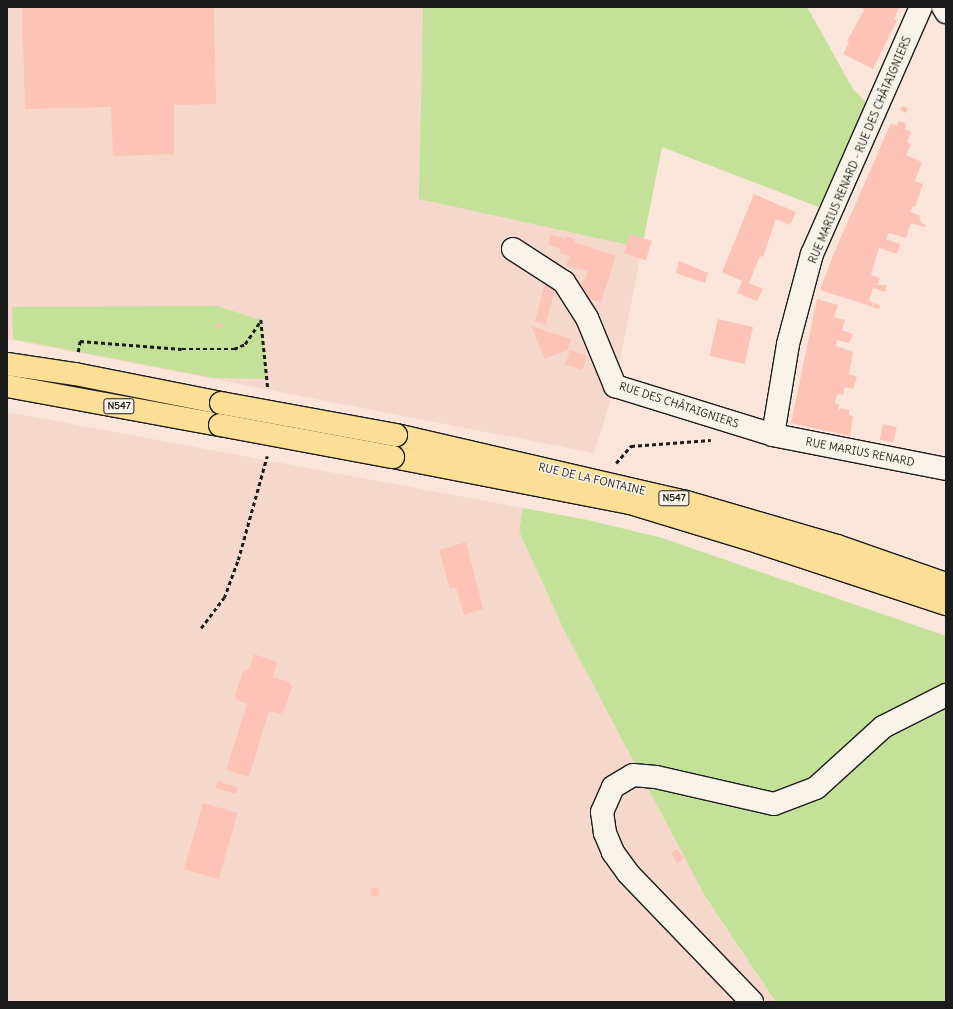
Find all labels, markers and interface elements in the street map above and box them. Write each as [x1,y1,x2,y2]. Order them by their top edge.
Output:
street label: RUE MARIUS RENARD - RUE DES CHÂTAIGNIERS [806,34,914,266]
street label: RUE DES CHÂTAIGNIERS [618,379,740,431]
road number: N547 [103,398,135,414]
street label: RUE MARIUS RENARD [804,435,916,469]
street label: RUE DE LA FONTAINE [537,460,647,498]
road number: N547 [658,490,690,506]

